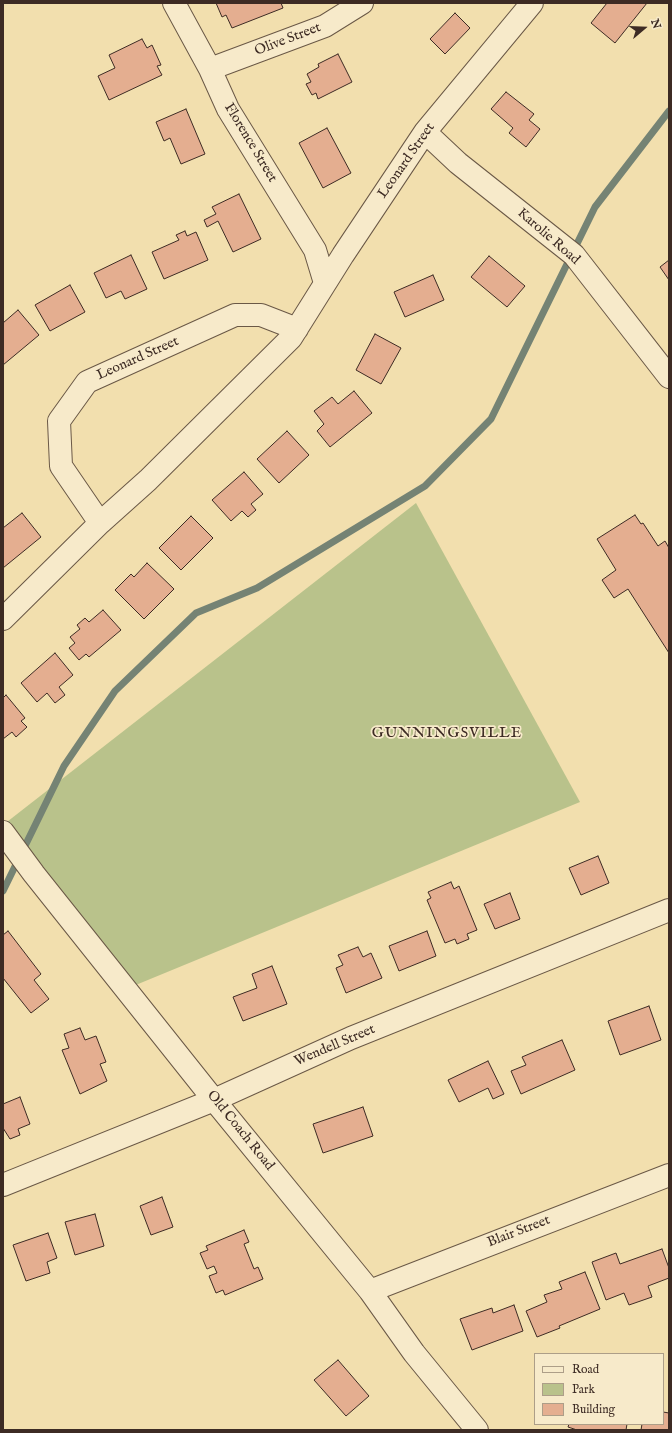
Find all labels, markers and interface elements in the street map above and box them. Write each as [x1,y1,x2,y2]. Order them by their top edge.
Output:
north arrow [624,8,664,48]
text: N [647,17,664,31]
street label: Olive Street [253,20,323,60]
street label: Florence Street [220,100,280,186]
street label: Leonard Street [375,120,439,202]
street label: Karolie Road [513,205,583,269]
street label: Leonard Street [94,333,182,385]
district label: GUNNINGSVILLE [372,725,522,743]
street label: Wendell Street [292,1021,378,1071]
street label: Old Coach Road [203,1088,277,1174]
street label: Blair Street [485,1212,553,1252]
legend [534,1353,664,1425]
text: Road [572,1362,599,1377]
text: Park [572,1382,595,1397]
text: Building [572,1402,615,1417]

